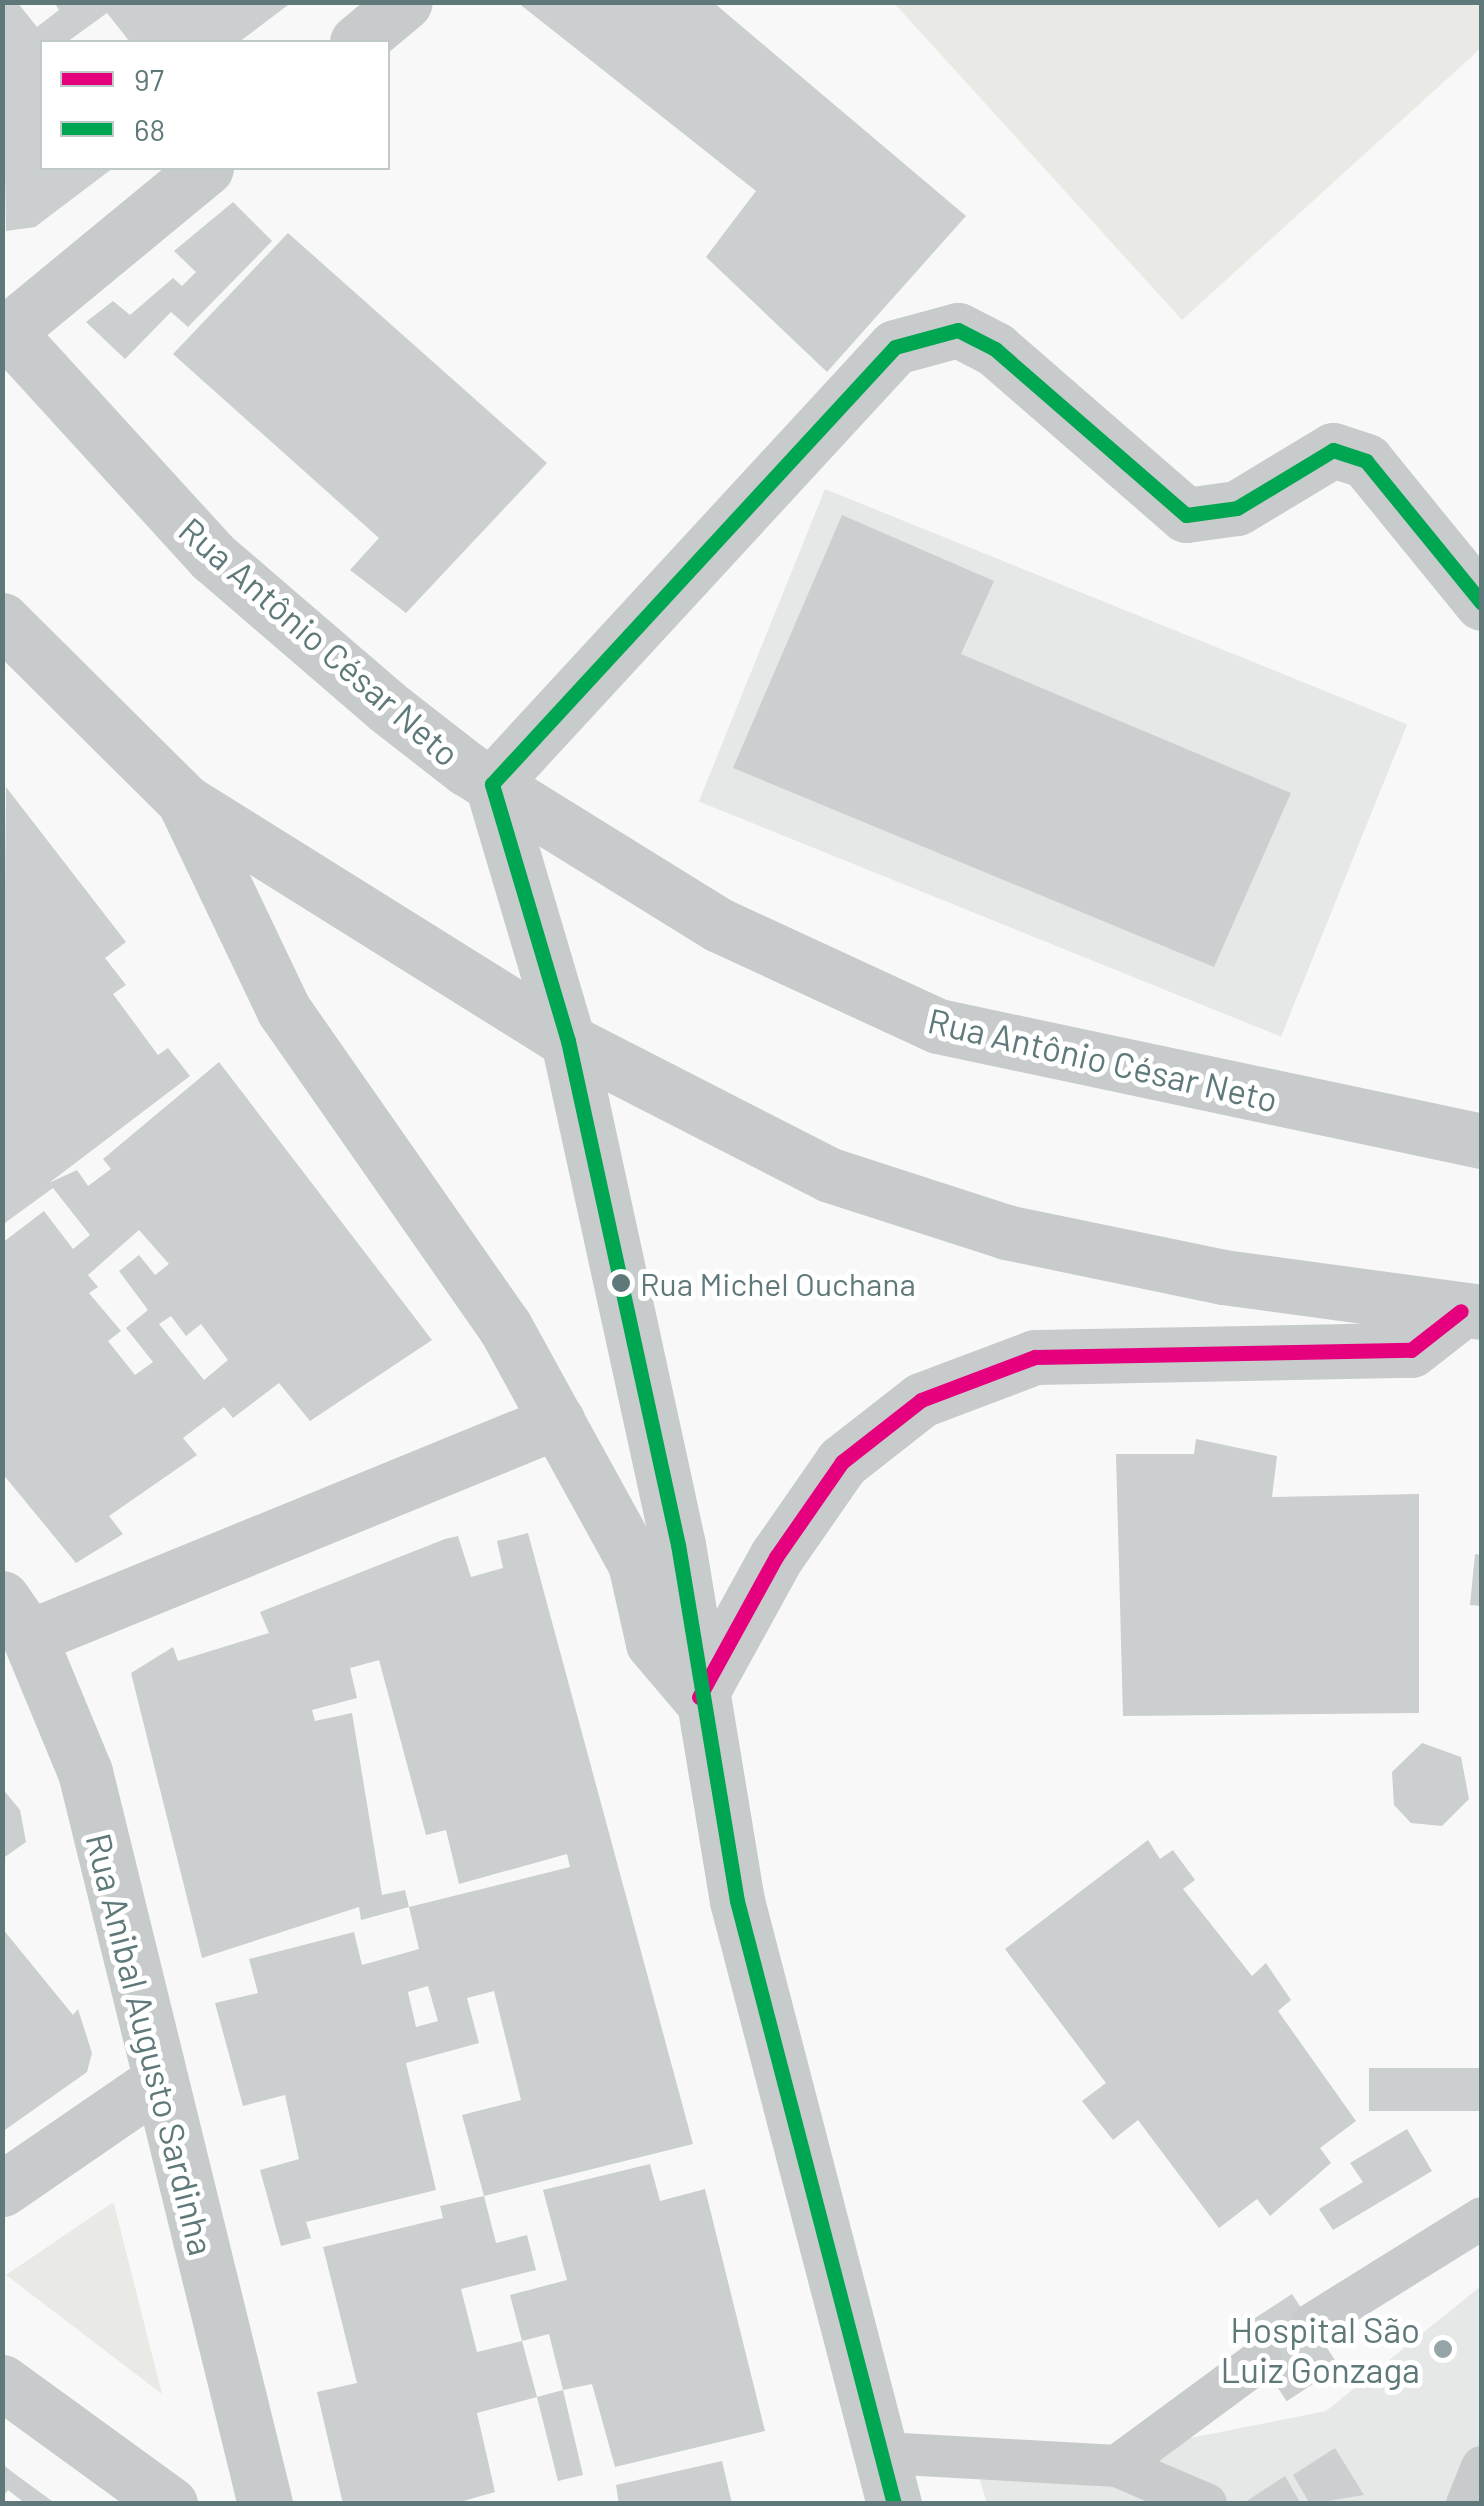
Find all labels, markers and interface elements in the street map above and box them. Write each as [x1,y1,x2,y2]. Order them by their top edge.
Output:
legend [40,40,390,170]
text: 97 [134,61,164,97]
text: 68 [134,111,165,147]
street label: Rua Antônio César Neto [171,508,469,774]
street label: Rua Antônio César Neto [924,998,1282,1120]
place label: Rua Michel Ouchana [640,1264,916,1302]
marker: Rua Michel Ouchana [611,1273,631,1293]
street label: Rua Anibal Augusto Sardinha [78,1829,224,2259]
place label: Hospital São Luiz Gonzaga [1220,2308,1420,2390]
marker: Hospital São Luiz Gonzaga [1430,2336,1456,2362]

